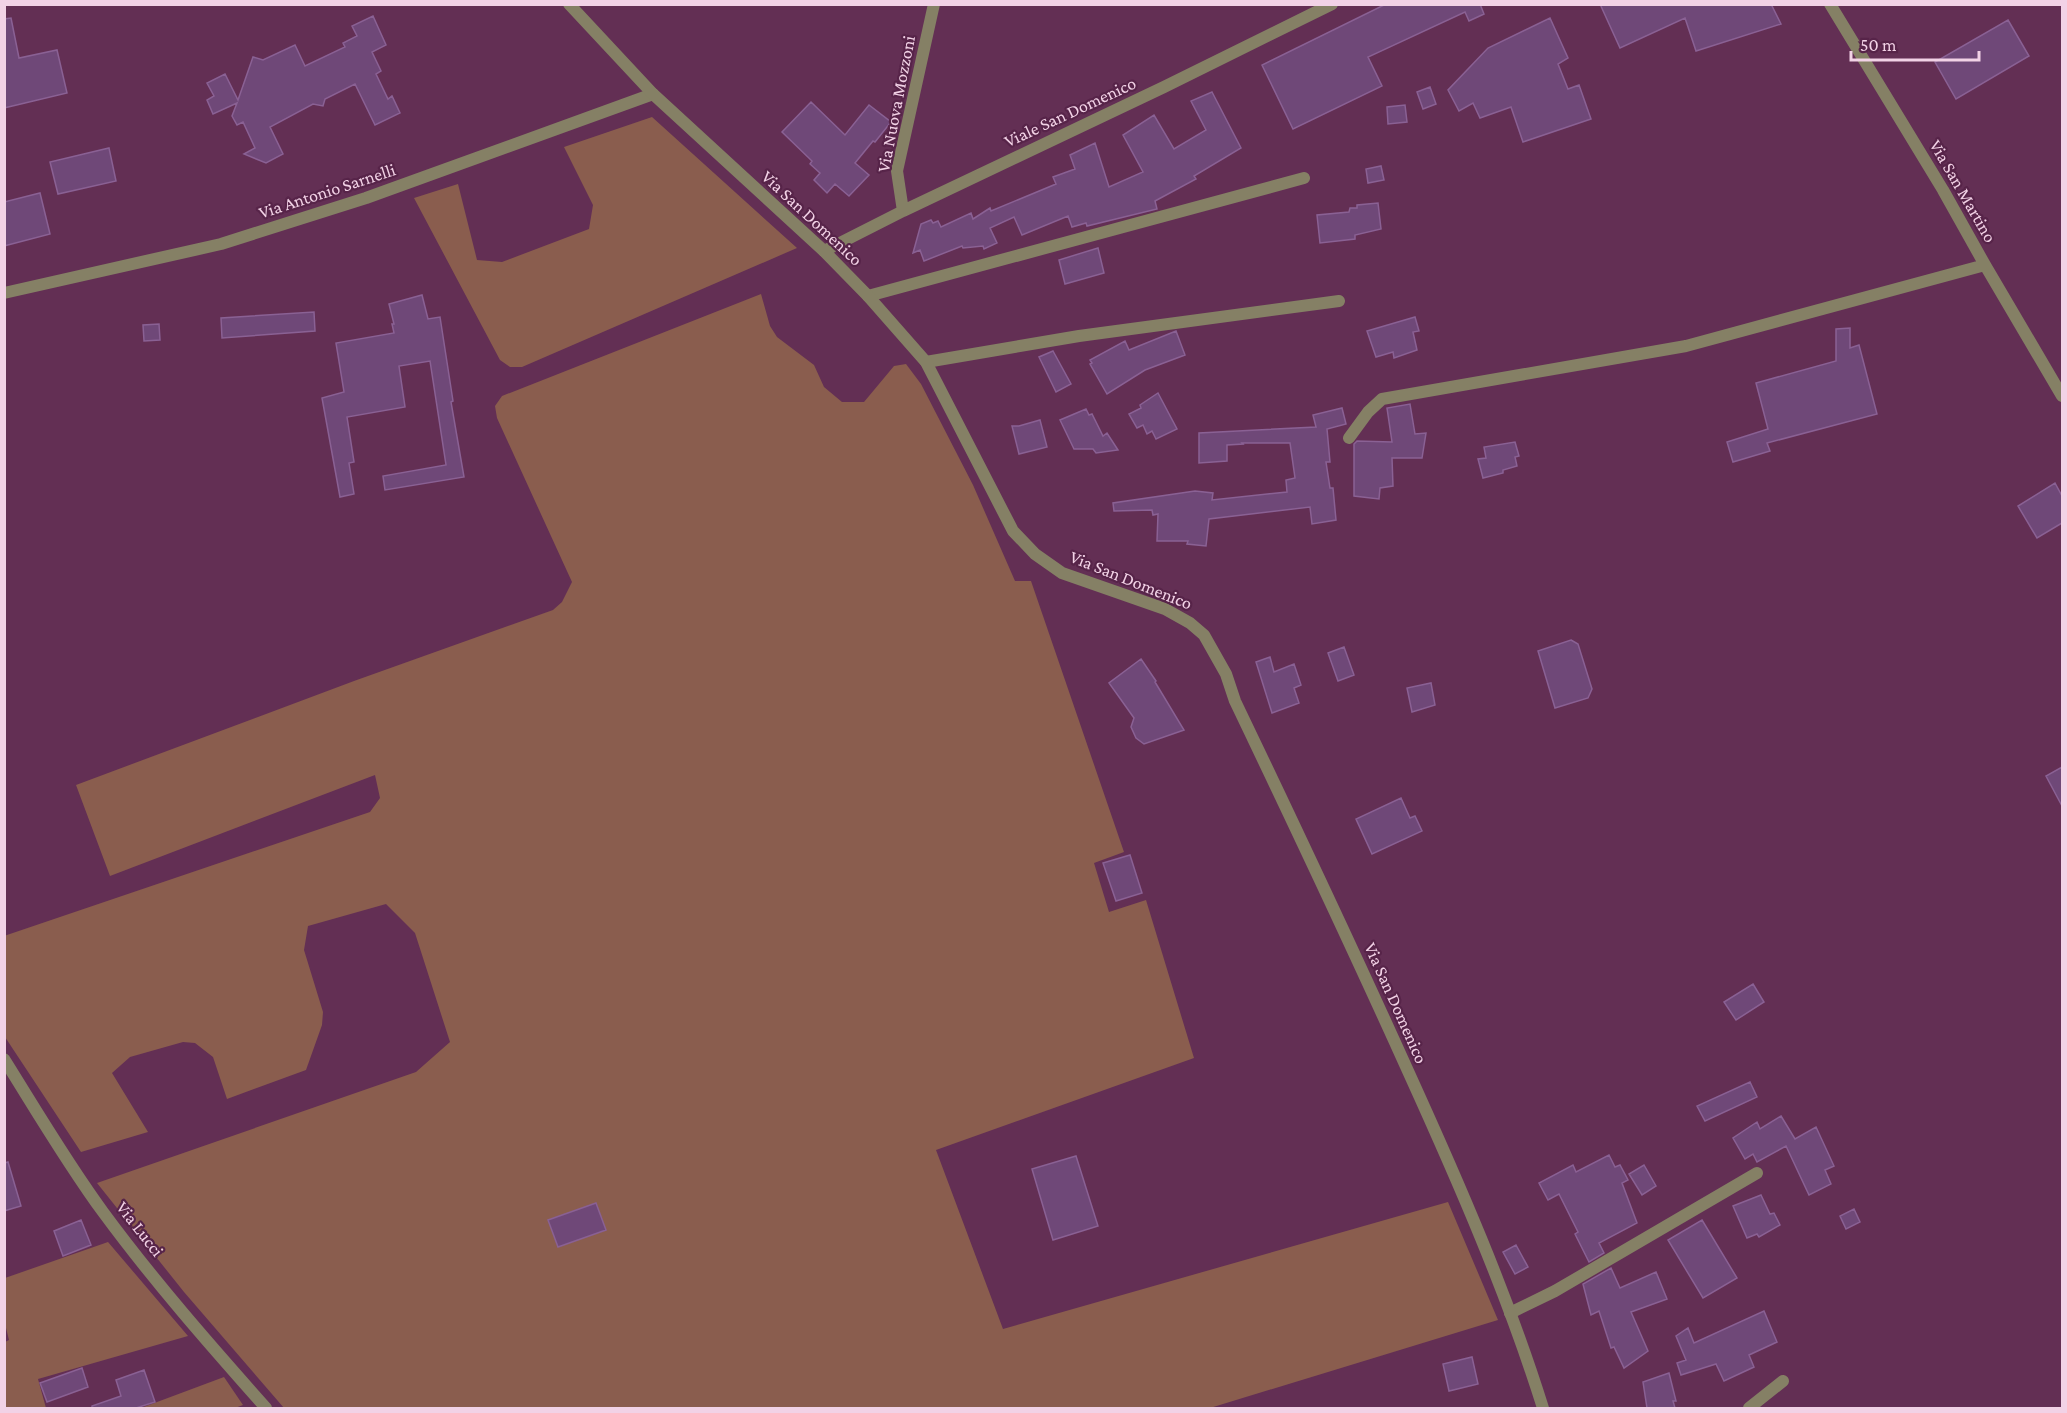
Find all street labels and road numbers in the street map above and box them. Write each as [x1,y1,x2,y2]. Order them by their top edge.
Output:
street label: Via Nuova Mozzoni [873,34,919,174]
street label: Viale San Domenico [1001,73,1139,151]
street label: Via San Martino [1926,136,2000,246]
street label: Via Antonio Sarnelli [256,159,398,223]
street label: Via San Domenico [758,166,866,270]
street label: Via San Domenico [1067,546,1195,614]
street label: Via San Domenico [1360,939,1432,1067]
street label: Via Lucci [112,1197,168,1261]

